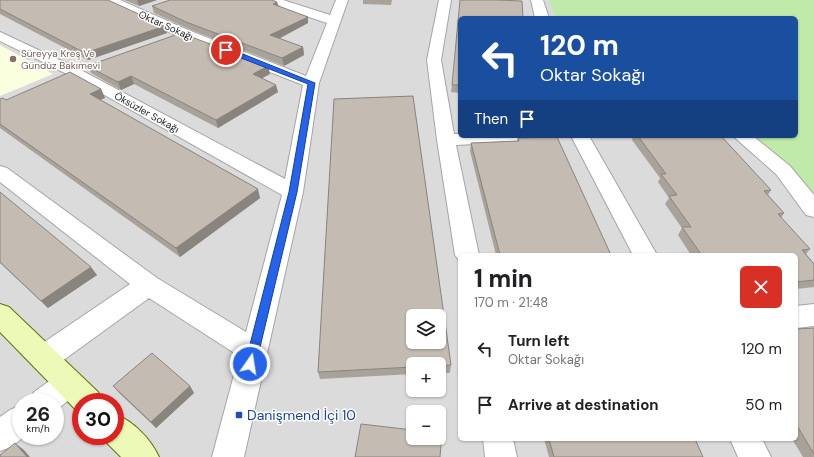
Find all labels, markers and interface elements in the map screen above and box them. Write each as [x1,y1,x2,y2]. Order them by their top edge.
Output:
street label: Oktar Sokağı [136,8,195,43]
text: 120 m [540,27,619,64]
icon: left [474,32,526,84]
pin [209,33,243,67]
icon: arrive [215,39,237,61]
place label: Süreyya Kreş Ve Gündüz Bakımevi [21,47,100,72]
marker: Süreyya Kreş Ve Gündüz Bakımevi [8,54,18,64]
text: Oktar Sokağı [540,63,645,87]
street label: Öksüzler Sokağı [112,89,181,136]
icon: arrive [516,108,538,130]
text: Then [474,109,508,129]
text: 1 min [474,263,533,294]
button: close [740,266,782,308]
text: 170 m · 21:48 [474,294,548,311]
map controls [406,309,446,445]
button: layers [406,309,446,349]
text: Turn left [508,331,569,351]
icon: left [474,338,496,360]
text: 120 m [741,339,782,359]
position arrow [229,343,271,385]
text: Oktar Sokağı [508,351,584,368]
button: + [406,357,446,397]
speed limit sign: 30 [72,393,124,445]
icon: arrive [474,394,496,416]
text: Arrive at destination [508,395,659,415]
text: 50 m [745,395,782,415]
text: 26 [26,401,50,427]
button: − [406,405,446,445]
place label: Danişmend İçi 10 [247,406,356,424]
marker: Danişmend İçi 10 [234,410,244,420]
text: km/h [26,422,50,435]

